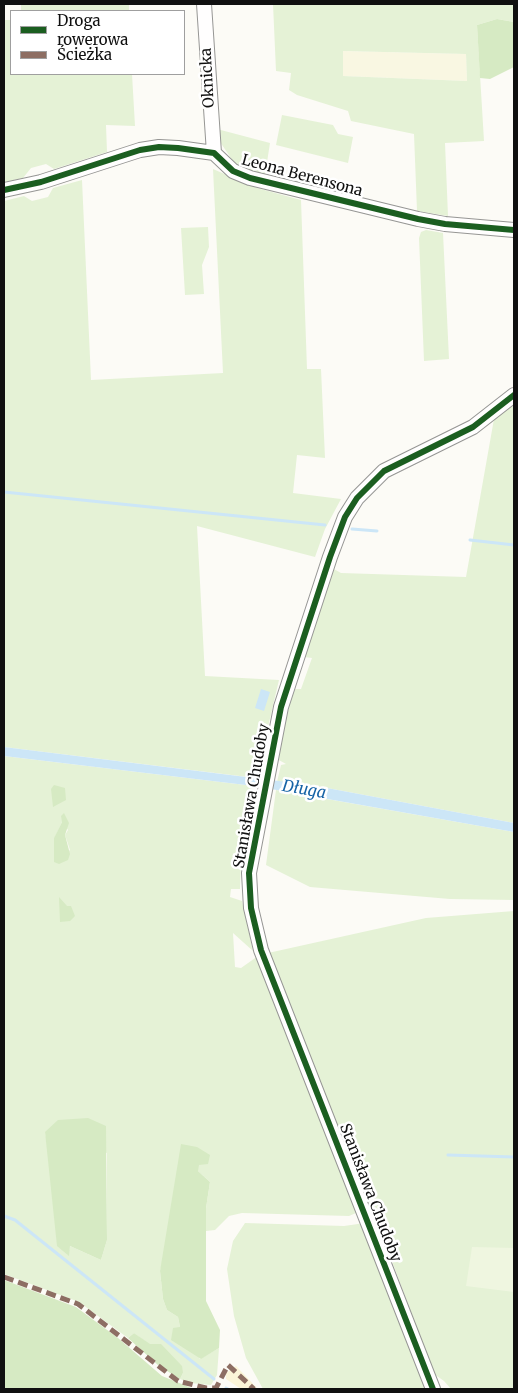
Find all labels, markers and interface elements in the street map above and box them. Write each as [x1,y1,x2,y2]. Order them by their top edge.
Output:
legend [10,10,185,75]
text: Droga rowerowa [57,11,128,49]
text: Ścieżka [57,45,112,64]
street label: Oknicka [197,48,219,108]
street label: Leona Berensona [240,151,364,201]
street label: Stanisława Chudoby [230,722,274,870]
water label: Długa [281,777,327,803]
street label: Stanisława Chudoby [335,1121,405,1265]

